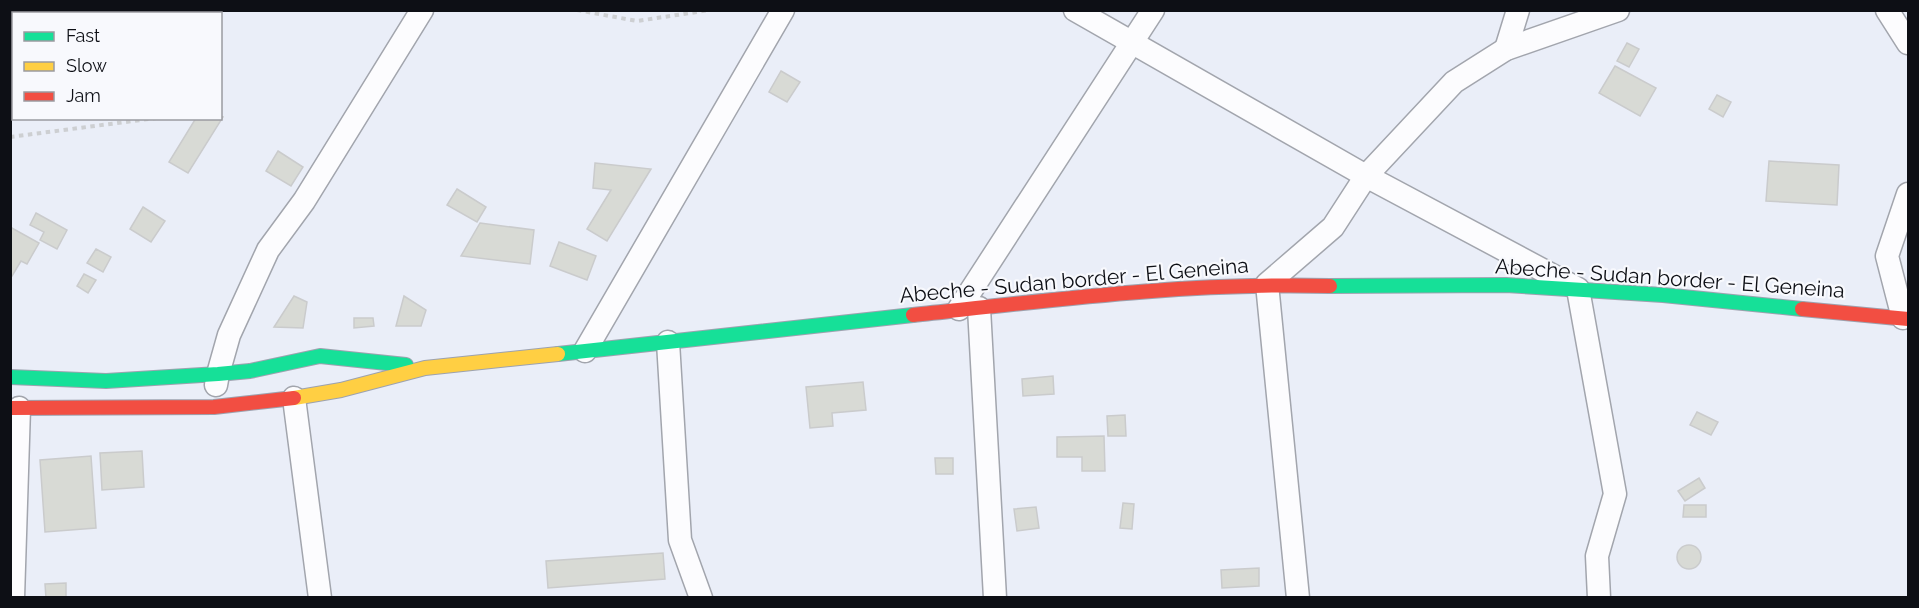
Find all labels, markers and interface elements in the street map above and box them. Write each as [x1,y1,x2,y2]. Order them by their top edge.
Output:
legend [12,12,222,120]
text: Fast [66,25,100,46]
text: Slow [66,55,107,76]
text: Jam [66,85,101,106]
street label: Abeche - Sudan border - El Geneina [898,252,1250,308]
street label: Abeche - Sudan border - El Geneina [1494,253,1846,303]

